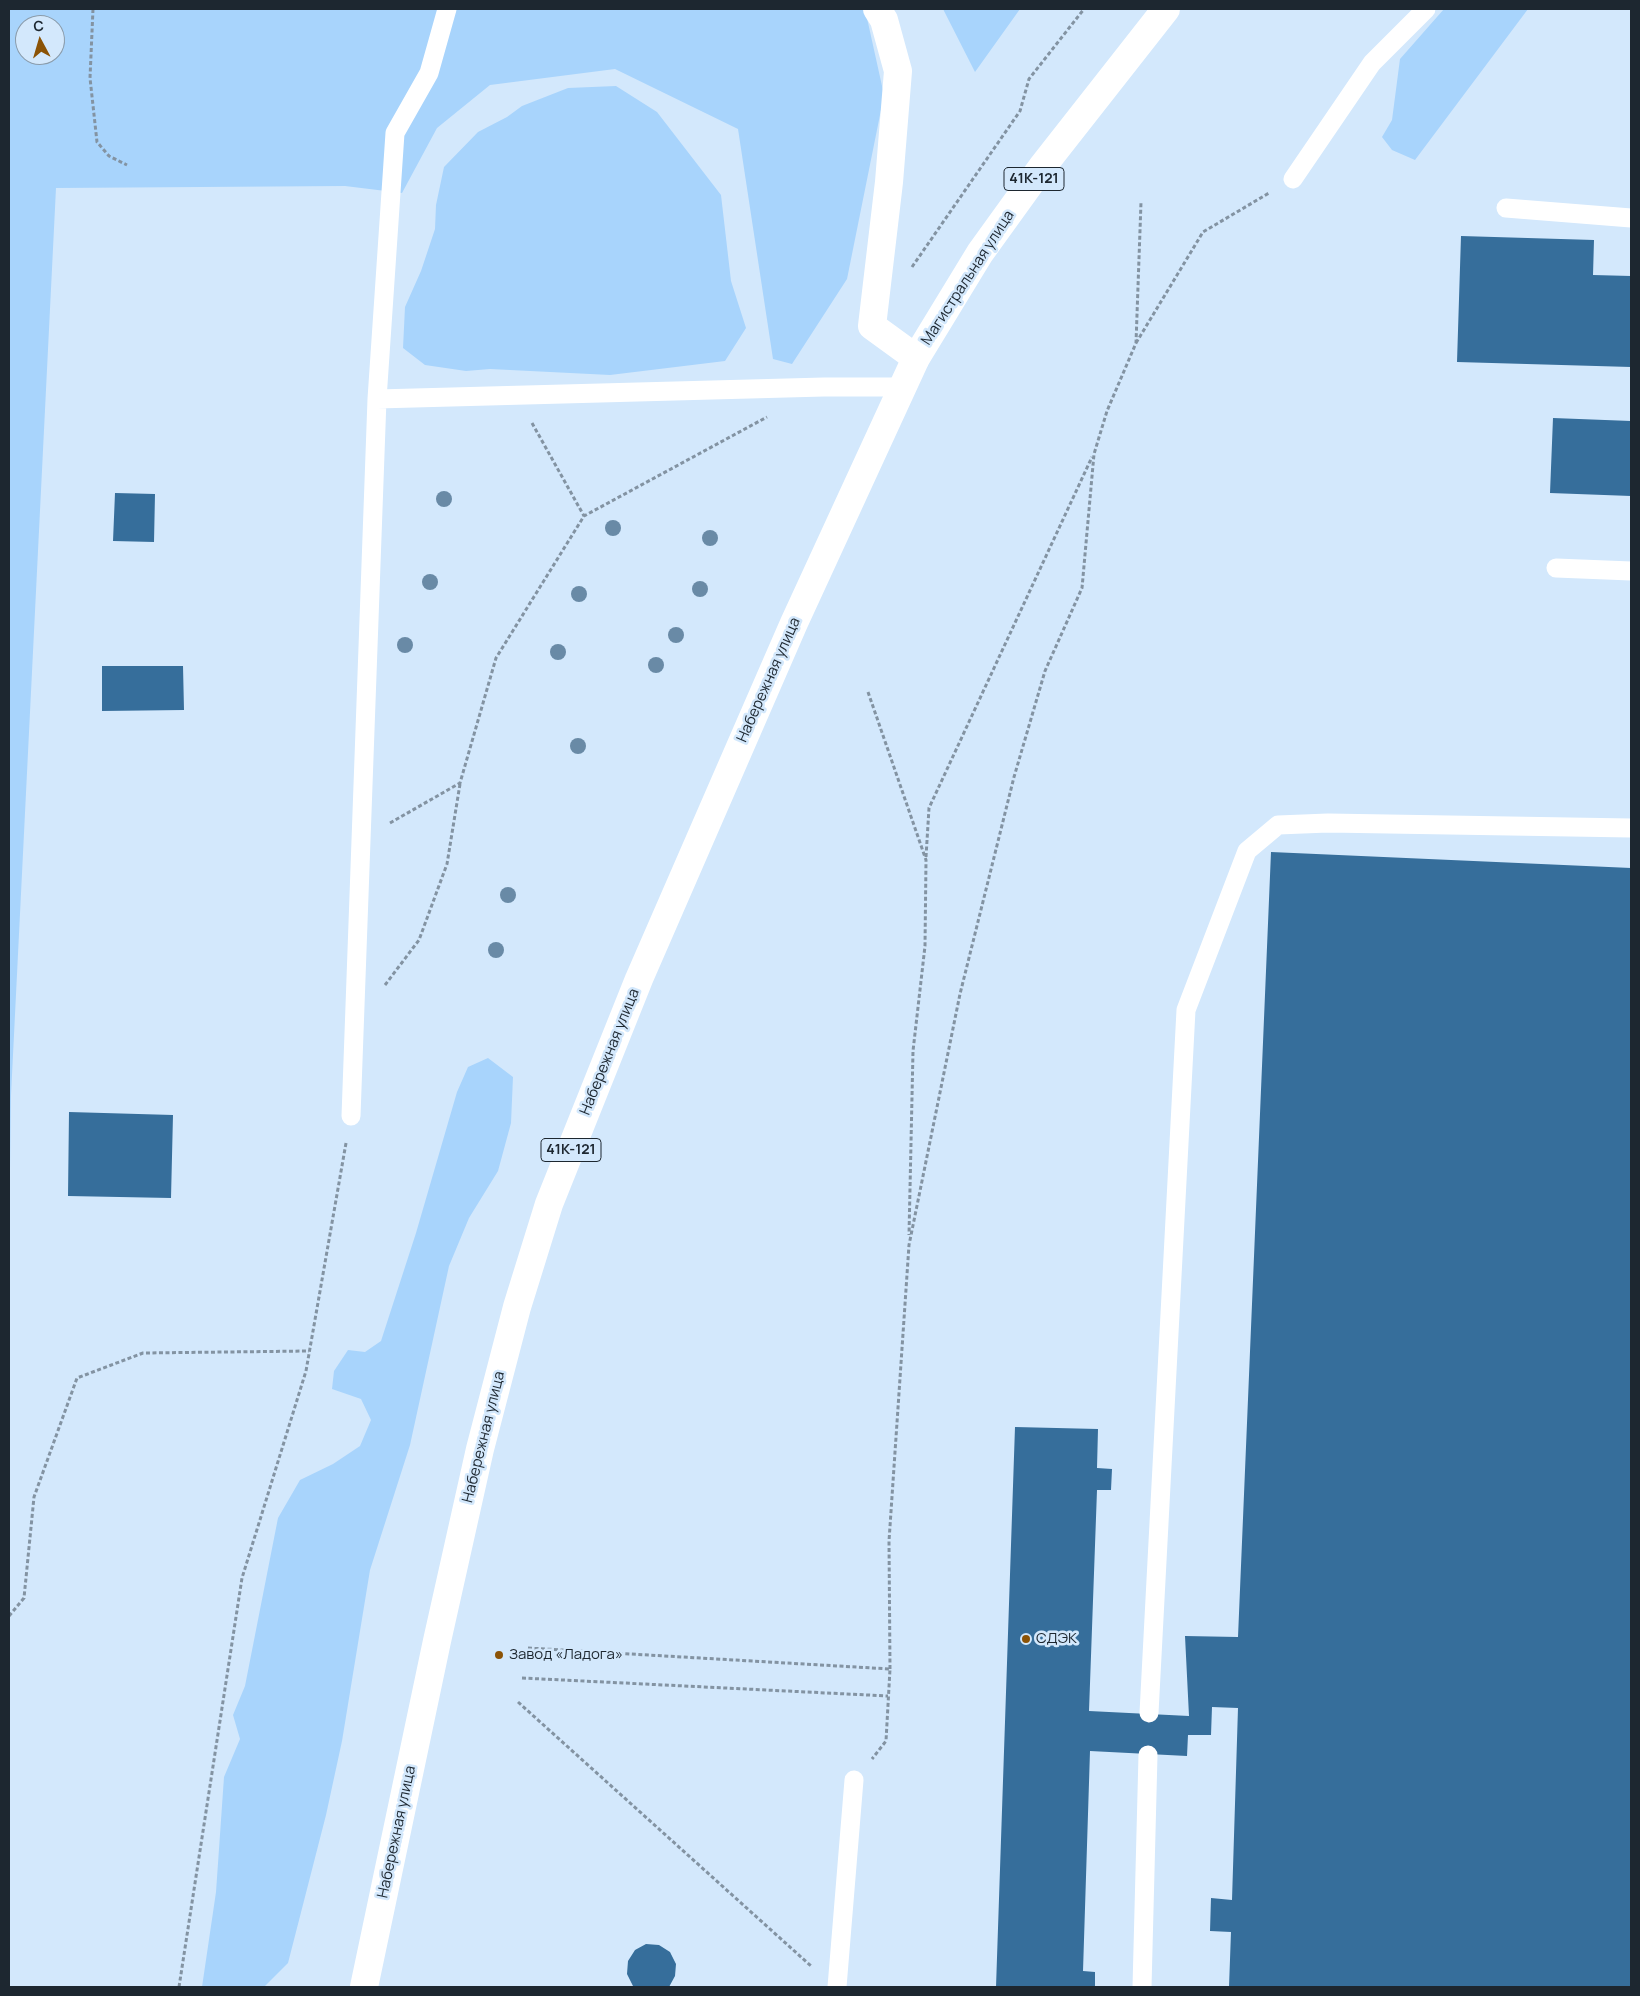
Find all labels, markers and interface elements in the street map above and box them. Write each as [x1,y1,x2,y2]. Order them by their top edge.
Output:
north arrow [15,15,65,65]
text: С [32,16,45,36]
road number: 41К-121 [1004,168,1064,190]
street label: Магистральная улица [918,207,1018,349]
street label: Набережная улица [733,615,805,745]
street label: Набережная улица [576,986,644,1118]
road number: 41К-121 [541,1138,601,1162]
street label: Набережная улица [459,1369,509,1505]
place label: СДЭК [1036,1630,1077,1648]
marker: СДЭК [1020,1633,1032,1645]
place label: Завод «Ладога» [509,1646,623,1664]
marker: Завод «Ладога» [493,1649,505,1661]
street label: Набережная улица [374,1764,420,1900]

